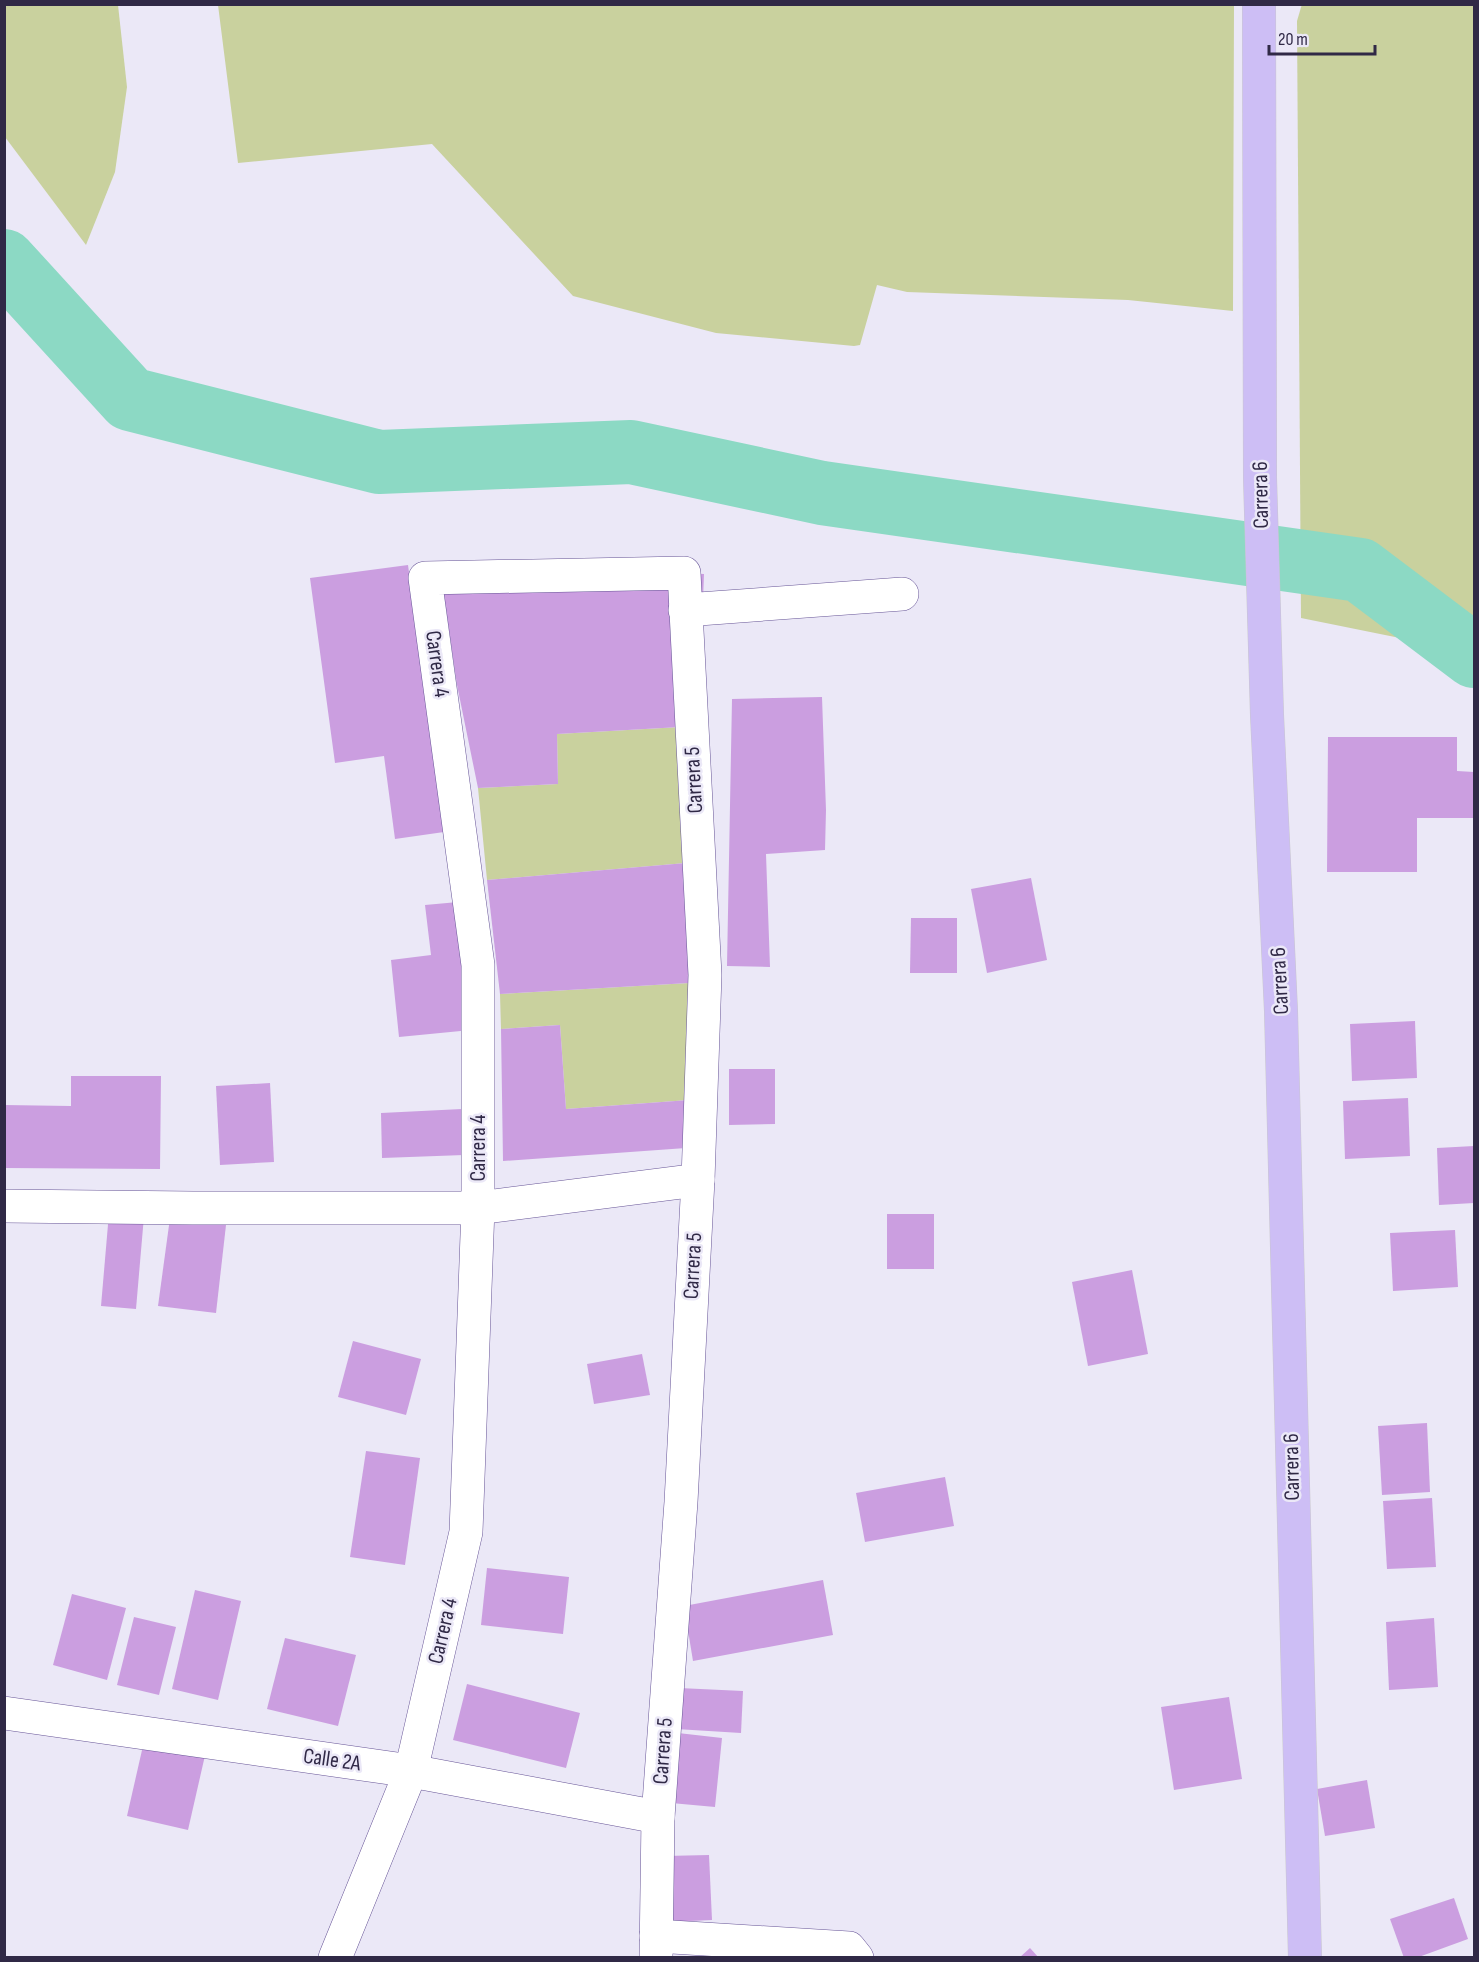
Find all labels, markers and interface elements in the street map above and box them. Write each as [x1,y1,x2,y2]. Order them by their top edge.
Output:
scale bar [1269,18,1376,56]
text: 20 m [1278,29,1308,50]
street label: Carrera 6 [1247,461,1275,529]
street label: Carrera 4 [419,629,455,699]
street label: Carrera 5 [679,746,709,814]
street label: Carrera 6 [1265,947,1295,1015]
street label: Carrera 4 [465,1114,492,1182]
street label: Carrera 5 [678,1232,708,1300]
street label: Carrera 6 [1278,1433,1306,1501]
street label: Carrera 4 [422,1595,464,1667]
street label: Carrera 5 [647,1717,679,1785]
street label: Calle 2A [302,1743,363,1777]

